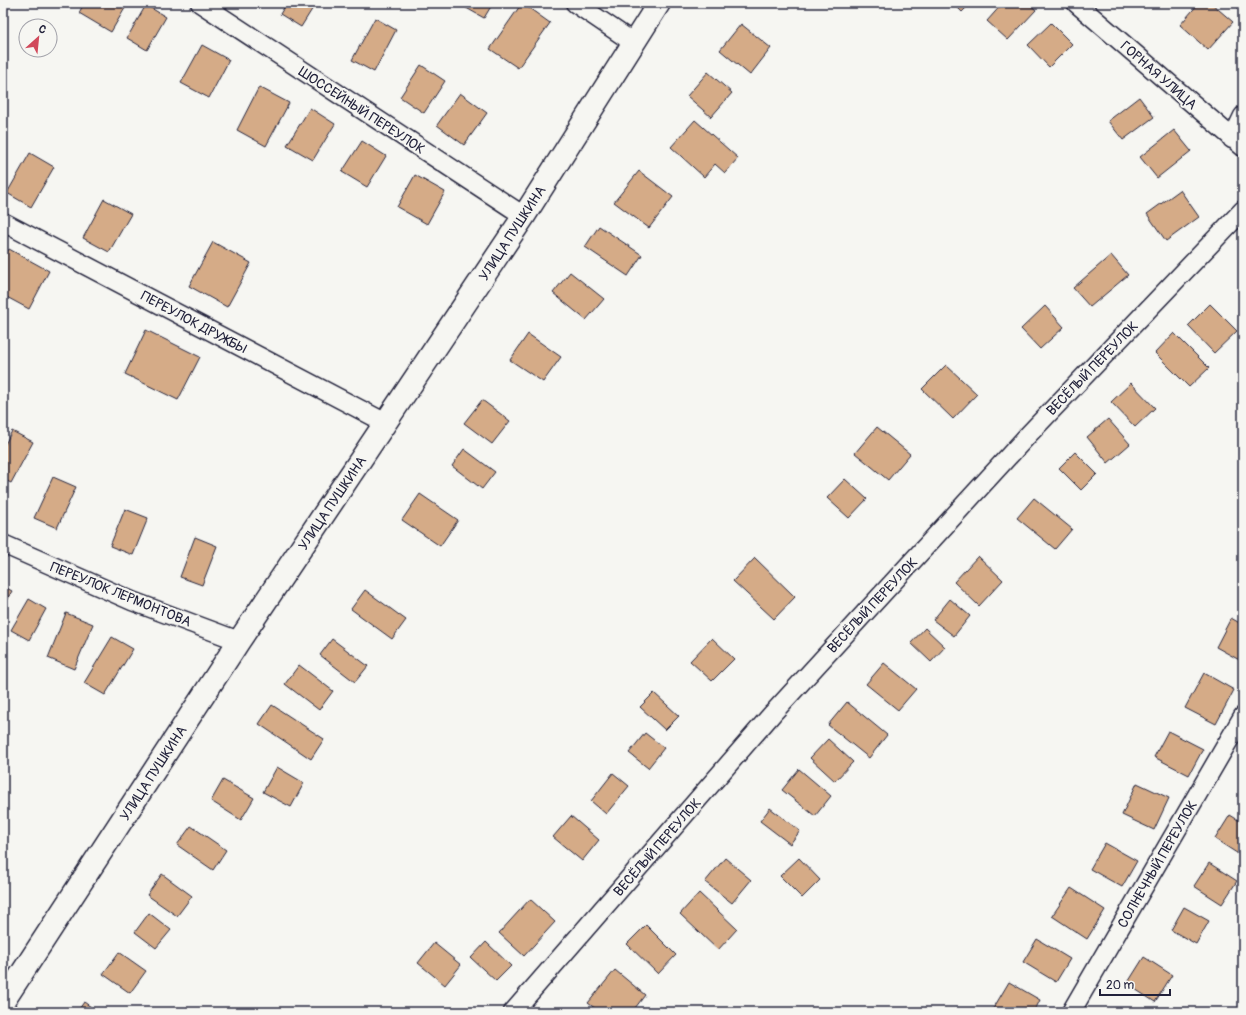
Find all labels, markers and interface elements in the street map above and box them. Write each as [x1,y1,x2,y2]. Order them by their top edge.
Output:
north arrow [18,18,58,58]
text: С [36,22,48,37]
street label: ГОРНАЯ УЛИЦА [1117,38,1200,113]
street label: ШОССЕЙНЫЙ ПЕРЕУЛОК [295,63,428,158]
street label: УЛИЦА ПУШКИНА [475,183,549,284]
street label: ПЕРЕУЛОК ДРУЖБЫ [138,287,250,357]
street label: ВЕСЁЛЫЙ ПЕРЕУЛОК [1043,318,1142,419]
street label: УЛИЦА ПУШКИНА [295,453,370,554]
street label: ВЕСЁЛЫЙ ПЕРЕУЛОК [824,554,921,657]
street label: ПЕРЕУЛОК ЛЕРМОНТОВА [48,558,194,631]
street label: УЛИЦА ПУШКИНА [116,723,190,824]
street label: ВЕСЁЛЫЙ ПЕРЕУЛОК [610,795,705,900]
street label: СОЛНЕЧНЫЙ ПЕРЕУЛОК [1114,797,1201,931]
scale bar [1100,971,1170,997]
text: 20 m [1106,978,1135,993]

